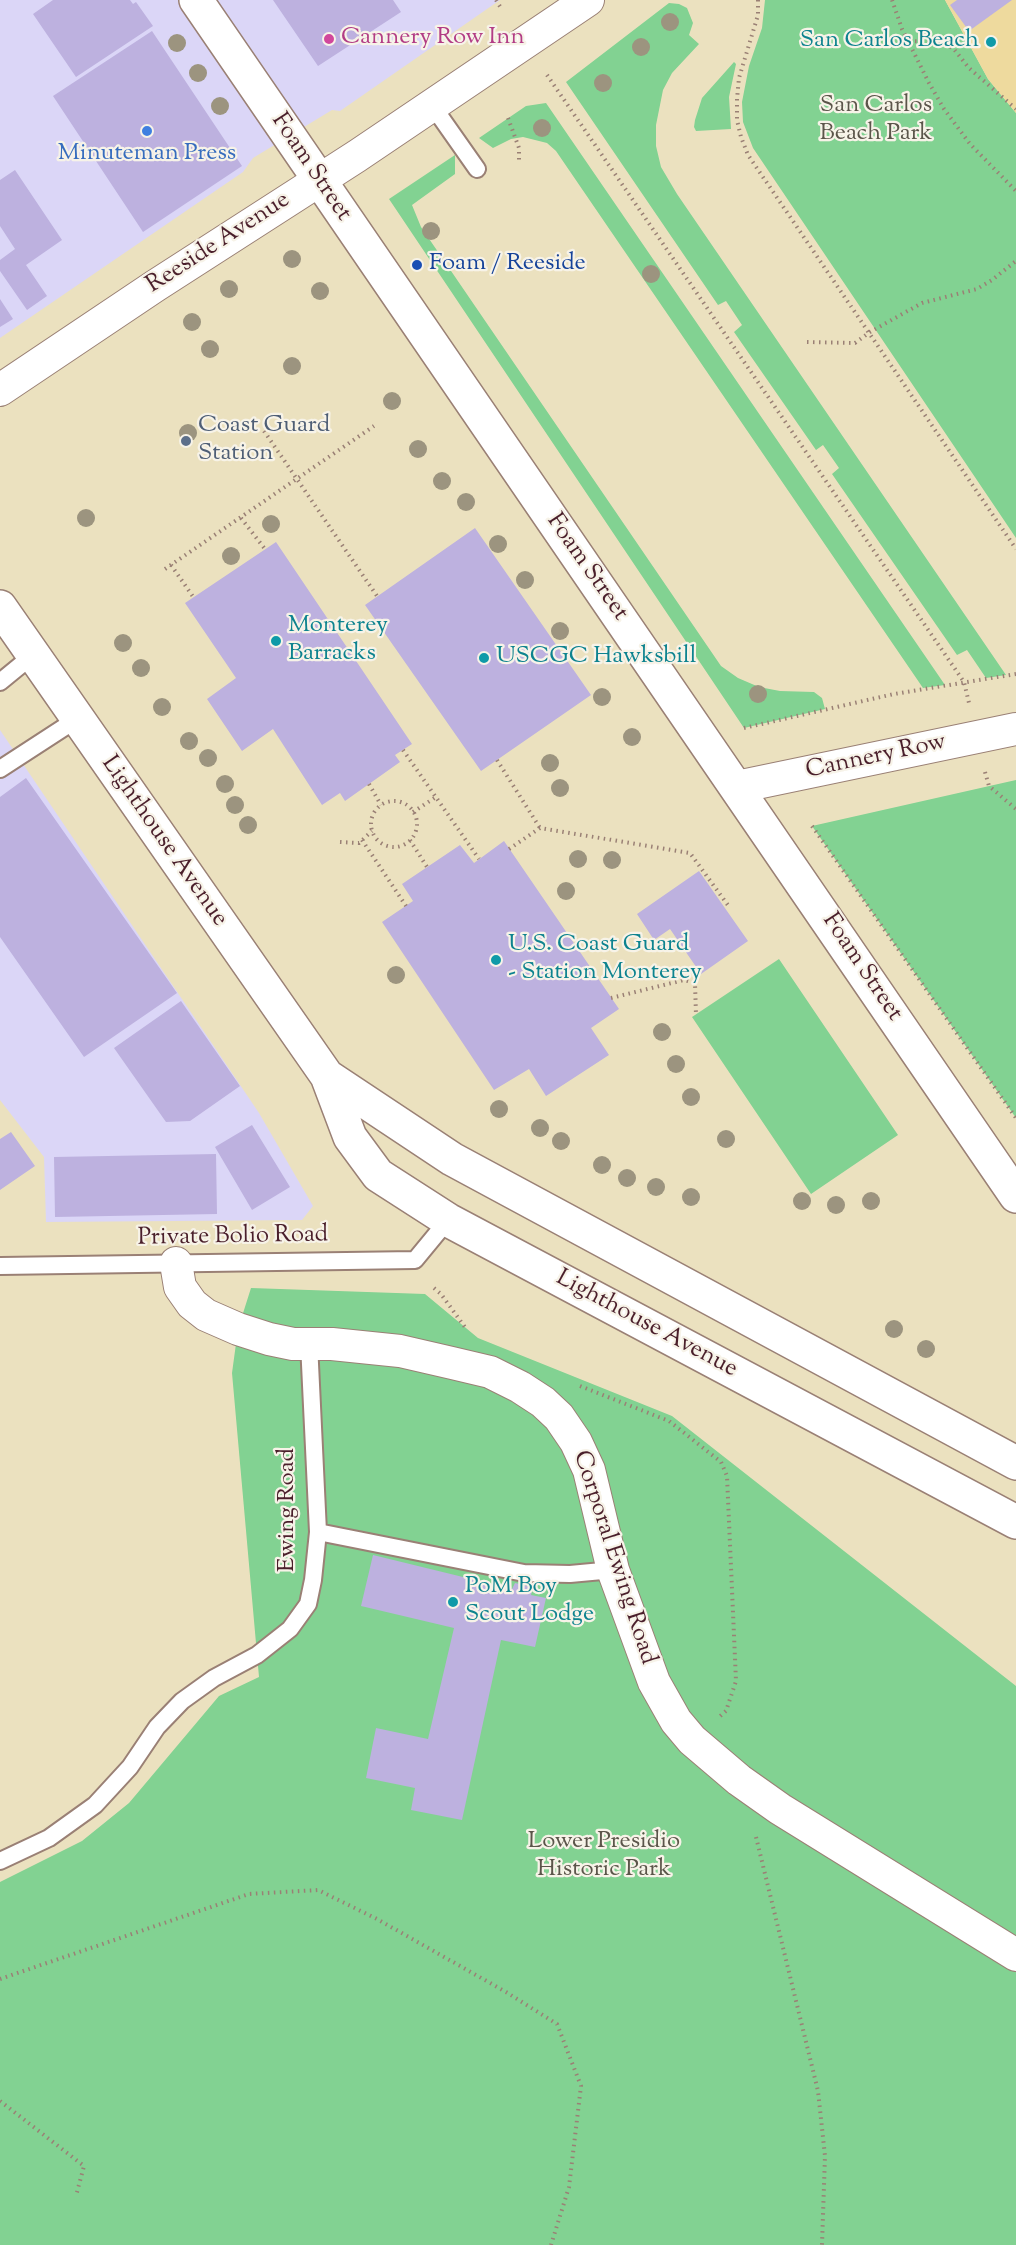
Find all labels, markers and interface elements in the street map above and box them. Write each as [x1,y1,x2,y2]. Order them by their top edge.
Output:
place label: Cannery Row Inn [341,25,525,53]
place label: San Carlos Beach [800,28,979,56]
marker: Cannery Row Inn [322,32,336,46]
marker: San Carlos Beach [984,35,998,49]
park label: San Carlos Beach Park [820,93,932,149]
street label: Foam Street [263,109,357,227]
marker: Minuteman Press [140,124,154,138]
place label: Minuteman Press [58,141,236,169]
street label: Reeside Avenue [142,187,296,301]
place label: Foam / Reeside [429,251,586,279]
marker: Foam / Reeside [410,258,424,272]
place label: Coast Guard Station [198,413,330,469]
marker: Coast Guard Station [179,434,193,448]
street label: Foam Street [539,509,633,627]
place label: Monterey Barracks [288,613,388,669]
marker: Monterey Barracks [269,634,283,648]
place label: USCGC Hawksbill [496,644,696,672]
marker: USCGC Hawksbill [477,651,491,665]
street label: Cannery Row [803,729,949,787]
street label: Lighthouse Avenue [93,751,233,933]
street label: Foam Street [814,909,908,1027]
place label: U.S. Coast Guard - Station Monterey [508,932,702,988]
marker: U.S. Coast Guard - Station Monterey [489,953,503,967]
street label: Private Bolio Road [138,1222,328,1254]
street label: Lighthouse Avenue [550,1265,742,1385]
street label: Corporal Ewing Road [565,1447,661,1669]
street label: Ewing Road [275,1448,303,1572]
place label: PoM Boy Scout Lodge [465,1574,594,1630]
marker: PoM Boy Scout Lodge [446,1595,460,1609]
park label: Lower Presidio Historic Park [528,1829,680,1885]

